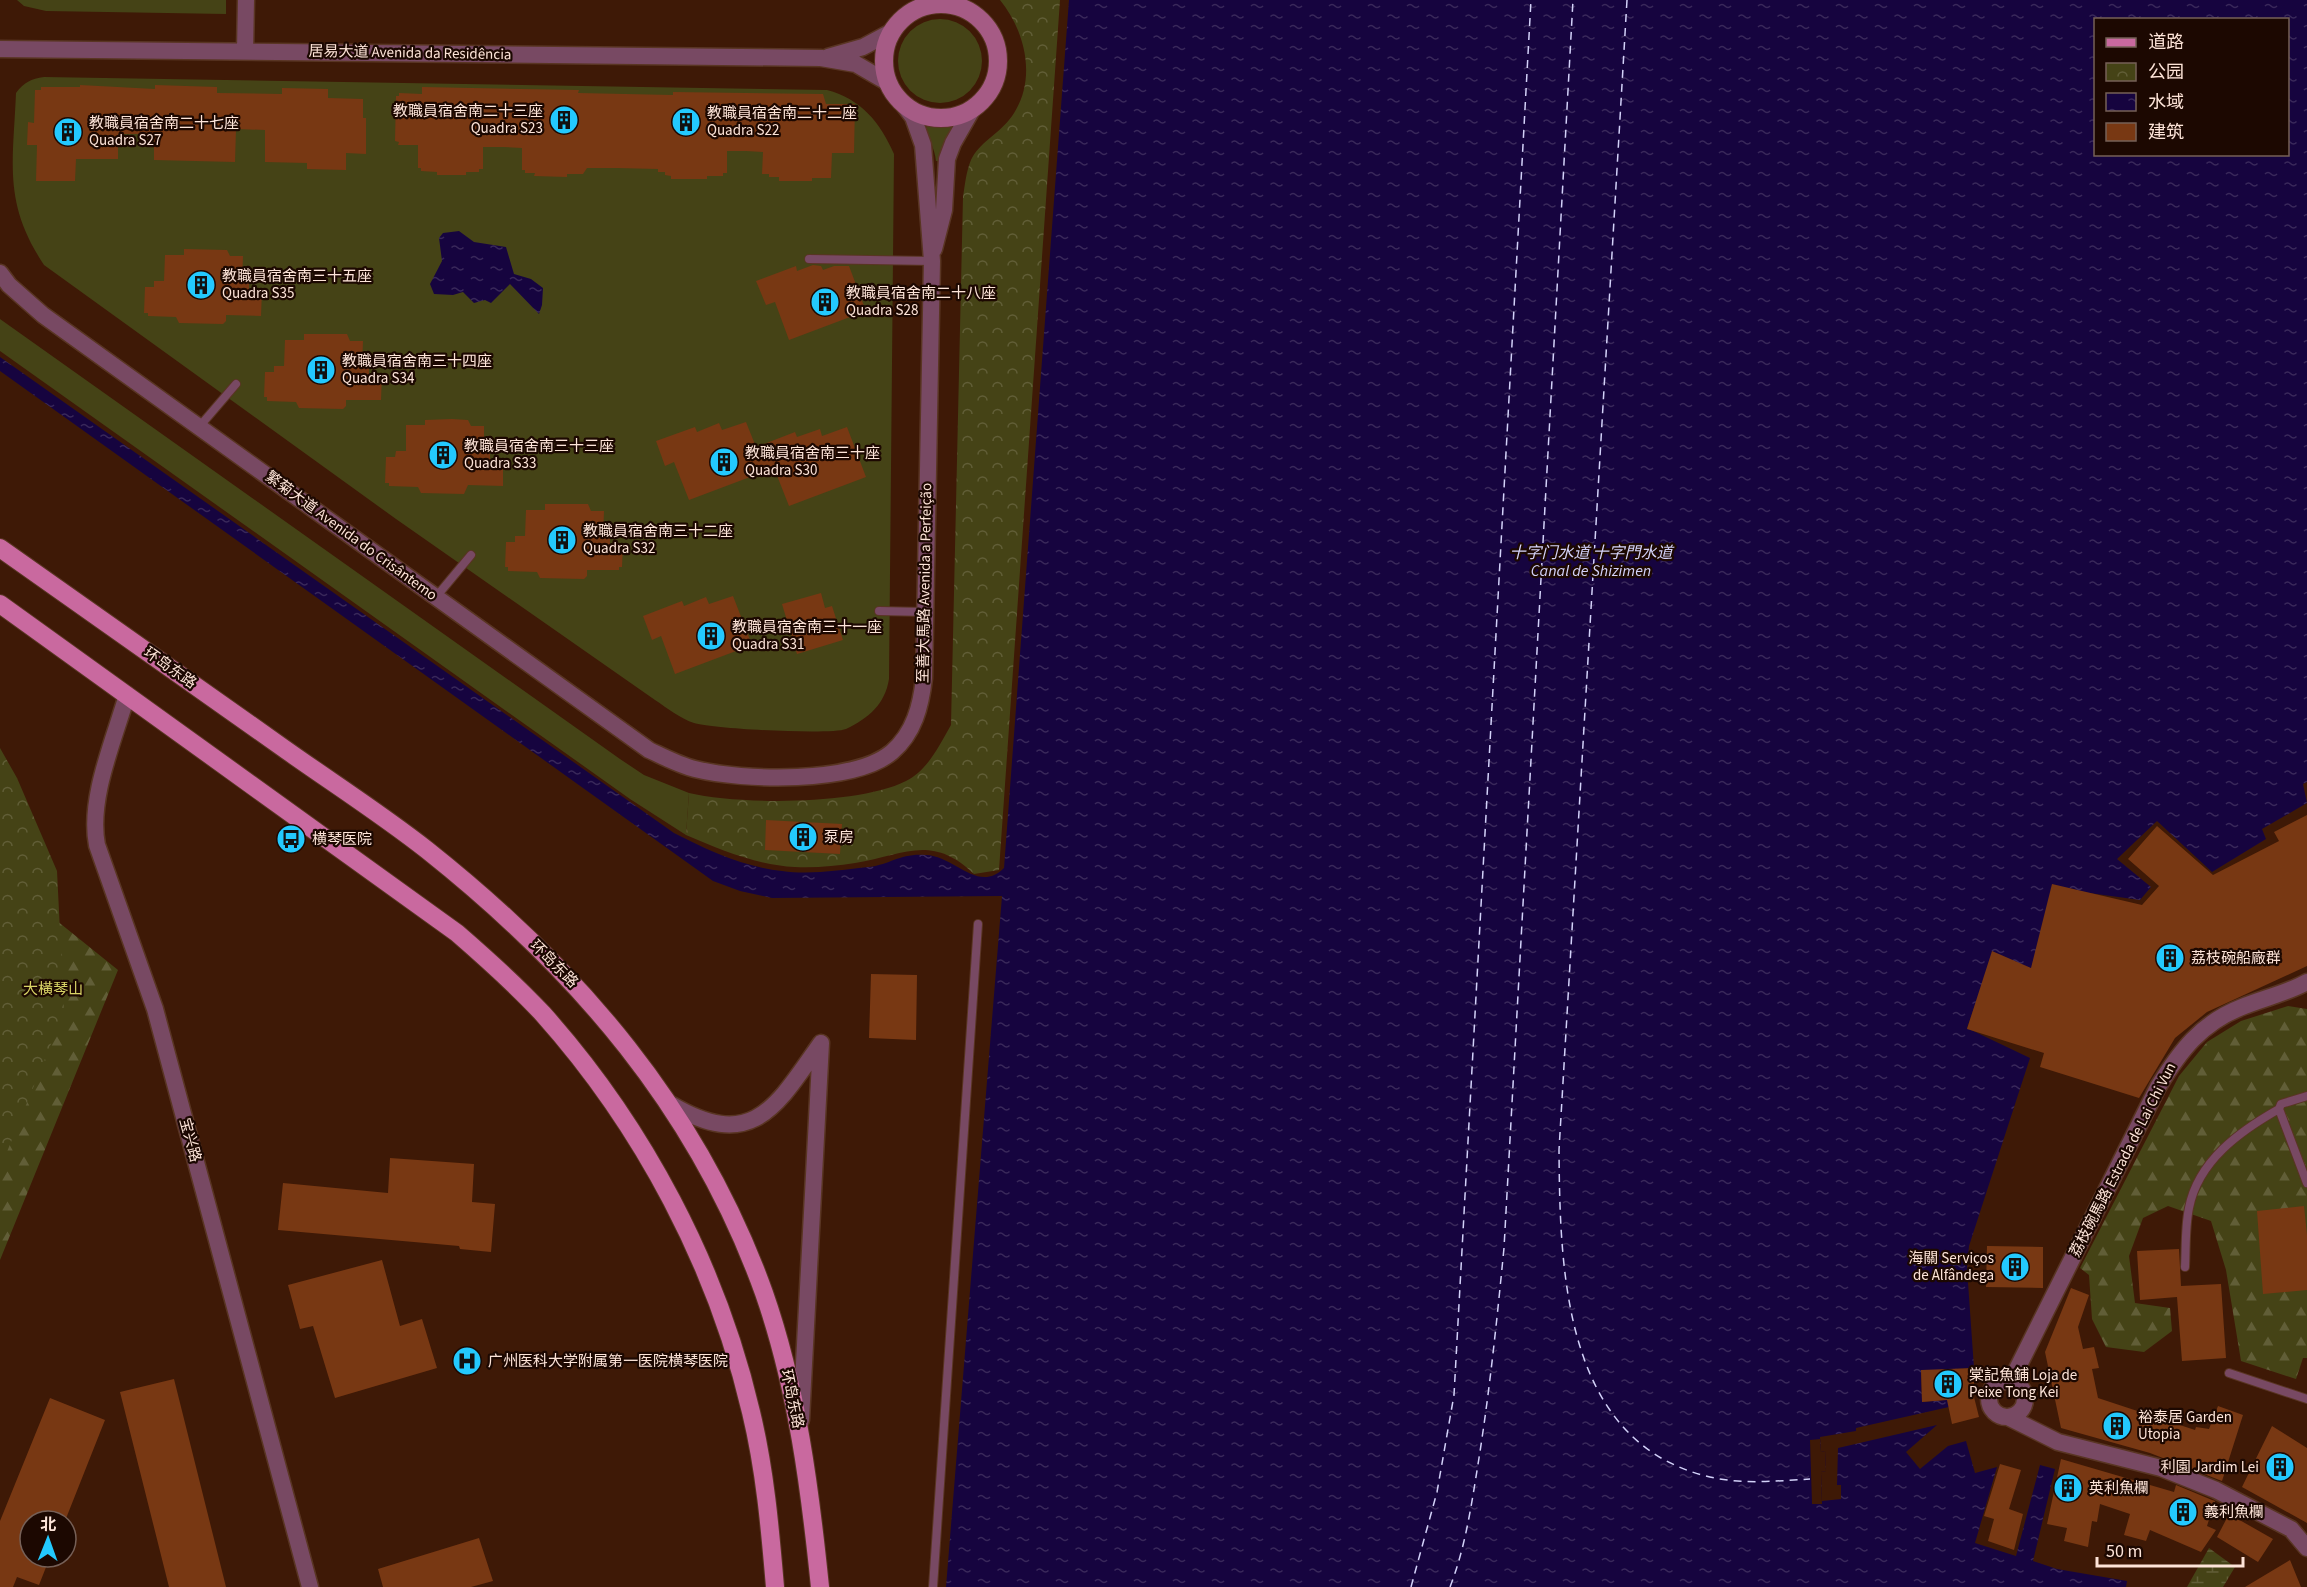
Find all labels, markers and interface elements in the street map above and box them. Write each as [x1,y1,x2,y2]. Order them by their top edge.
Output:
legend [2094,18,2289,156]
text: 道路 [2148,30,2184,55]
street label: 居易大道 Avenida da Residência [308,41,512,65]
text: 公园 [2148,60,2184,85]
text: 水域 [2148,90,2184,115]
place label: 教職員宿舍南二十三座 Quadra S23 [393,101,543,139]
place label: 教職員宿舍南二十二座 Quadra S22 [707,103,857,141]
building icon: 教職員宿舍南二十三座 Quadra S23 [548,104,580,136]
building icon: 教職員宿舍南二十二座 Quadra S22 [670,106,702,138]
place label: 教職員宿舍南二十七座 Quadra S27 [89,113,239,151]
building icon: 教職員宿舍南二十七座 Quadra S27 [52,116,84,148]
text: 建筑 [2148,120,2184,145]
place label: 教職員宿舍南三十五座 Quadra S35 [222,266,372,304]
building icon: 教職員宿舍南三十五座 Quadra S35 [185,269,217,301]
place label: 教職員宿舍南二十八座 Quadra S28 [846,283,996,321]
building icon: 教職員宿舍南二十八座 Quadra S28 [809,286,841,318]
place label: 教職員宿舍南三十四座 Quadra S34 [342,351,492,389]
building icon: 教職員宿舍南三十四座 Quadra S34 [305,354,337,386]
place label: 教職員宿舍南三十三座 Quadra S33 [464,436,614,474]
building icon: 教職員宿舍南三十三座 Quadra S33 [427,439,459,471]
place label: 教職員宿舍南三十座 Quadra S30 [745,443,880,481]
building icon: 教職員宿舍南三十座 Quadra S30 [708,446,740,478]
street label: 繁菊大道 Avenida do Crisântemo [261,466,441,606]
street label: 至善大馬路 Avenida a Perfeição [913,483,937,683]
place label: 教職員宿舍南三十二座 Quadra S32 [583,521,733,559]
building icon: 教職員宿舍南三十二座 Quadra S32 [546,524,578,556]
water label: 十字门水道 十字門水道 Canal de Shizimen [1509,542,1675,582]
place label: 教職員宿舍南三十一座 Quadra S31 [732,617,882,655]
building icon: 教職員宿舍南三十一座 Quadra S31 [695,620,727,652]
street label: 环岛东路 [139,642,201,694]
building icon: 泵房 [787,821,819,853]
bus stop icon: 横琴医院 [275,823,307,855]
place label: 泵房 [824,827,854,848]
place label: 横琴医院 [312,829,372,850]
street label: 环岛东路 [525,935,583,993]
building icon: 荔枝碗船廠群 [2154,942,2186,974]
place label: 荔枝碗船廠群 [2191,948,2281,969]
park label: 大橫琴山 [23,979,83,1000]
street label: 荔枝碗馬路 Estrada de Lai Chi Vun [2065,1059,2181,1261]
street label: 宝兴路 [174,1116,206,1164]
place label: 海關 Serviços de Alfândega [1908,1248,1994,1286]
building icon: 海關 Serviços de Alfândega [1999,1251,2031,1283]
hospital icon: 广州医科大学附属第一医院横琴医院 [451,1345,483,1377]
place label: 广州医科大学附属第一医院横琴医院 [488,1351,728,1372]
place label: 棠記魚鋪 Loja de Peixe Tong Kei [1969,1365,2077,1403]
street label: 环岛东路 [775,1367,809,1431]
building icon: 棠記魚鋪 Loja de Peixe Tong Kei [1932,1368,1964,1400]
place label: 裕泰居 Garden Utopia [2138,1407,2232,1445]
building icon: 裕泰居 Garden Utopia [2101,1410,2133,1442]
building icon: 利園 Jardim Lei [2264,1451,2296,1483]
place label: 利園 Jardim Lei [2161,1457,2259,1478]
building icon: 英利魚欄 [2052,1472,2084,1504]
place label: 英利魚欄 [2089,1478,2149,1499]
building icon: 義利魚欄 [2167,1496,2199,1528]
place label: 義利魚欄 [2204,1502,2264,1523]
north arrow [18,1509,78,1569]
text: 北 [40,1514,56,1536]
scale bar [2097,1530,2242,1568]
text: 50 m [2106,1539,2142,1564]

